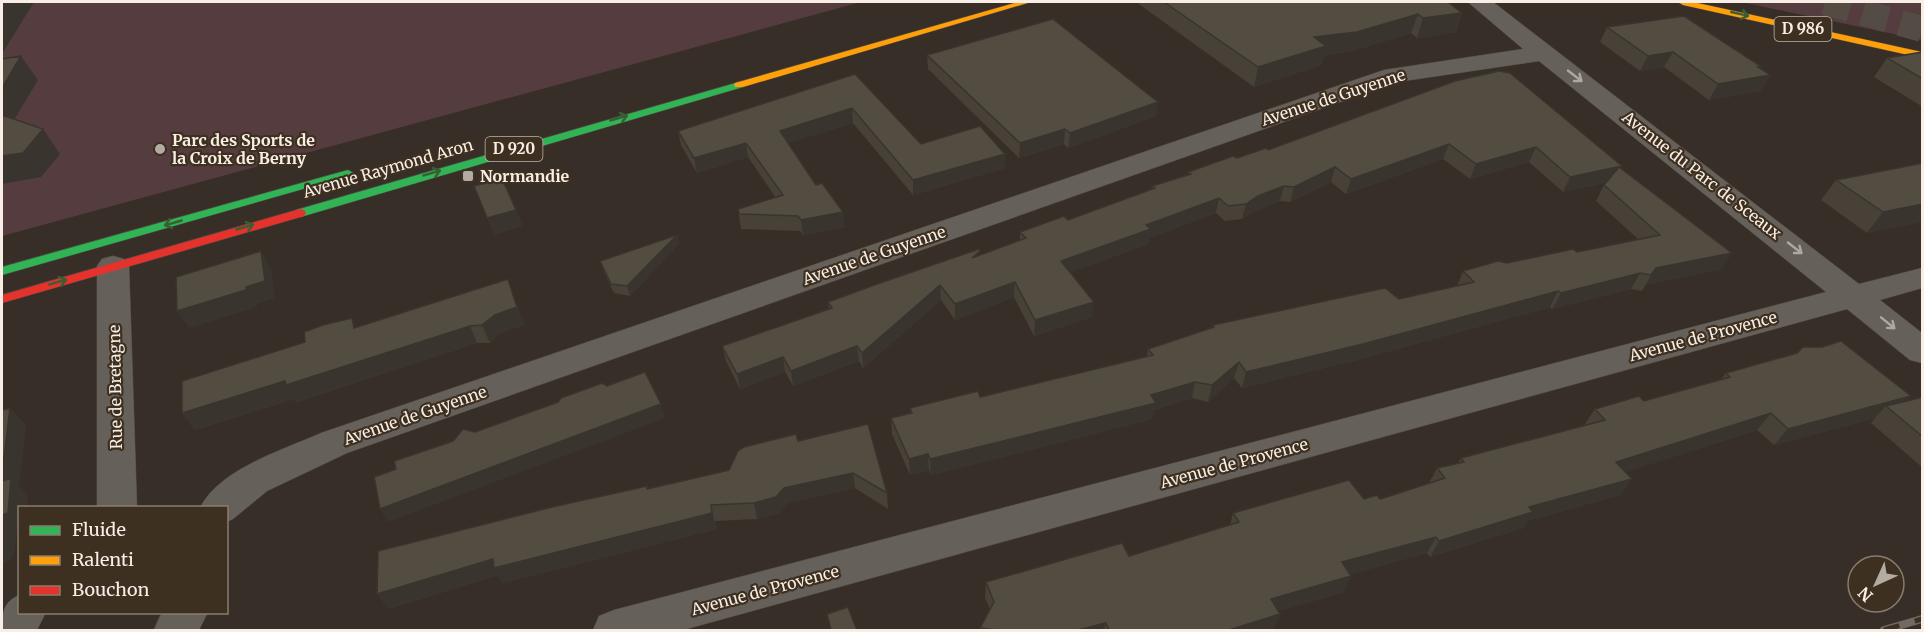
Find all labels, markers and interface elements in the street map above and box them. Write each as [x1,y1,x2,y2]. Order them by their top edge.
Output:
one-way arrow [1730,9,1749,21]
road number: D 986 [1774,17,1832,41]
street label: Avenue de Guyenne [1257,64,1408,130]
one-way arrow [1567,69,1583,82]
street label: Avenue du Parc de Sceaux [1618,106,1786,244]
one-way arrow [609,112,628,124]
place label: Parc des Sports de la Croix de Berny [172,130,315,168]
street label: Avenue Raymond Aron [300,134,476,202]
road number: D 920 [486,137,542,161]
marker: Parc des Sports de la Croix de Berny [153,142,167,156]
place label: Normandie [480,166,570,186]
one-way arrow [422,167,441,178]
marker: Normandie [461,169,475,183]
one-way arrow [164,218,183,229]
one-way arrow [235,221,254,232]
street label: Avenue de Guyenne [799,221,948,289]
one-way arrow [1787,241,1803,254]
one-way arrow [48,276,67,287]
street label: Avenue de Provence [1626,307,1779,366]
one-way arrow [1880,316,1896,329]
street label: Rue de Bretagne [104,325,126,449]
street label: Avenue de Guyenne [340,381,489,449]
street label: Avenue de Provence [1157,434,1310,493]
legend [18,506,228,614]
text: Fluide [72,518,126,541]
text: Ralenti [72,548,134,571]
north arrow [1846,554,1906,614]
street label: Avenue de Provence [688,561,841,620]
text: Bouchon [72,578,149,601]
text: N [1854,583,1877,606]

